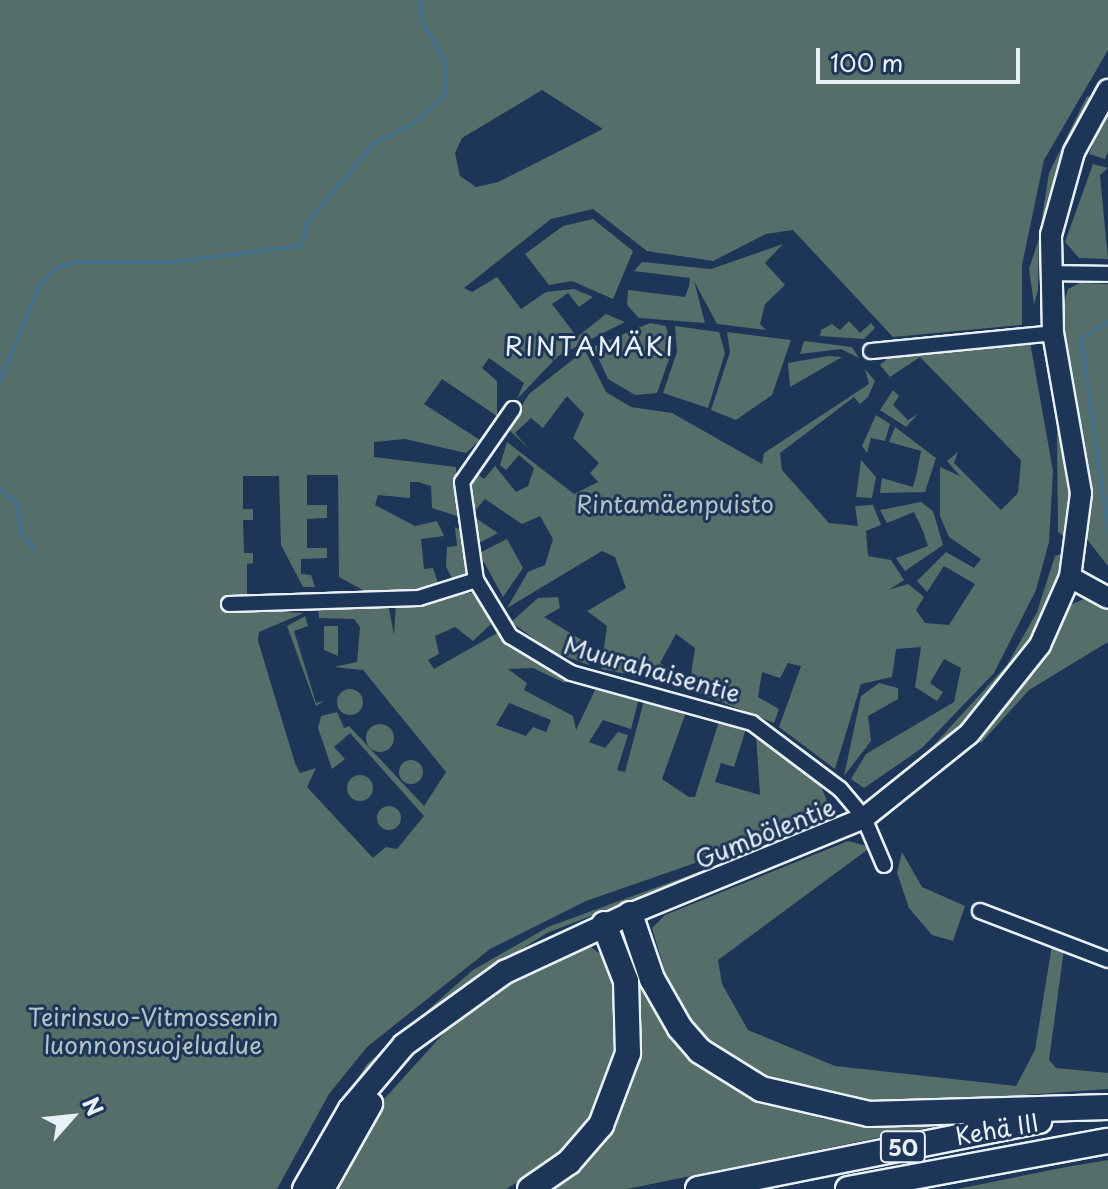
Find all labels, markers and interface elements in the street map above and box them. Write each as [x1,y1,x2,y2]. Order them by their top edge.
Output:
scale bar [820,32,1024,82]
text: 100 m [830,44,903,80]
district label: RINTAMÄKI [504,330,676,362]
park label: Rintamäenpuisto [576,490,774,518]
street label: Muurahaisentie [561,630,743,708]
street label: Gumbölentie [691,792,839,874]
park label: Teirinsuo-Vitmossenin luonnonsuojelualue [28,1003,278,1059]
north arrow [32,1077,112,1157]
text: N [75,1091,112,1121]
street label: Kehä III [953,1107,1041,1151]
road number: 50 [879,1129,927,1165]

